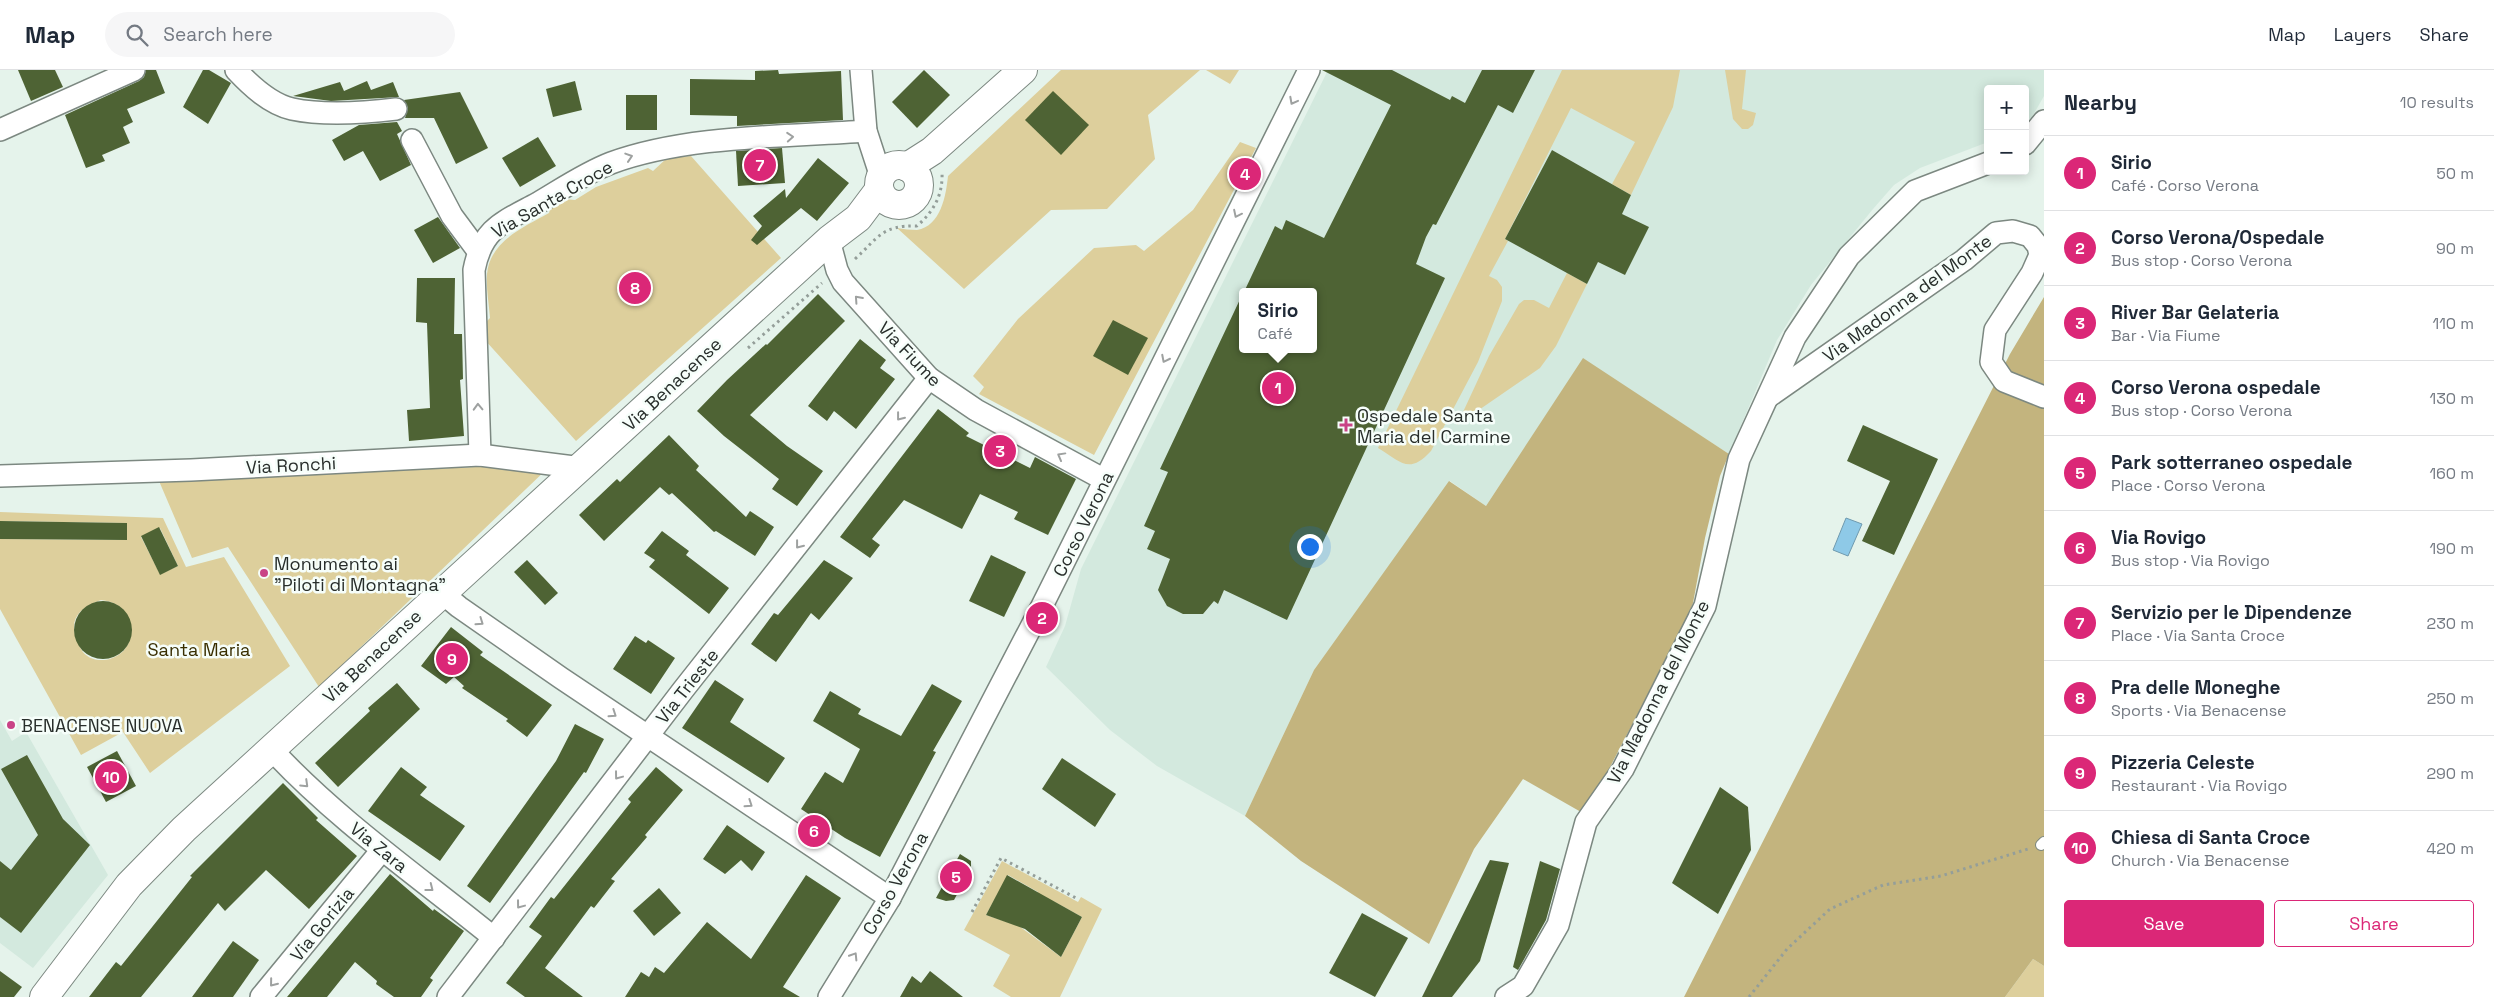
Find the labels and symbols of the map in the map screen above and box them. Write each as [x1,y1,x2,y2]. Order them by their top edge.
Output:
one-way arrow [1289,96,1299,105]
one-way arrow [786,131,794,142]
pin: 7 [744,146,776,184]
one-way arrow [625,153,633,163]
street label: Via Santa Croce [487,155,617,243]
pin: 4 [1229,155,1261,193]
one-way arrow [1233,209,1243,218]
street label: Via Madonna del Monte [1818,229,1996,367]
pin: 8 [619,269,651,307]
one-way arrow [855,295,864,304]
street label: Via Fiume [873,317,947,391]
street label: Via Benacense [618,332,726,436]
one-way arrow [1161,354,1171,363]
pin: 1 [1262,369,1294,407]
one-way arrow [473,403,484,411]
place label: Ospedale Santa Maria del Carmine [1357,404,1511,448]
one-way arrow [897,411,905,420]
marker: Ospedale Santa Maria del Carmine [1339,418,1353,432]
pin: 3 [984,432,1016,470]
street label: Via Ronchi [245,451,337,479]
one-way arrow [1057,452,1066,462]
street label: Corso Verona [1048,468,1118,580]
your location [1297,534,1323,560]
one-way arrow [795,539,804,548]
place label: Monumento ai "Piloti di Montagna" [274,552,446,596]
marker: Monumento ai "Piloti di Montagna" [258,567,270,579]
street label: Via Madonna del Monte [1602,596,1714,788]
pin: 2 [1026,599,1058,637]
street label: Via Benacense [318,604,426,708]
one-way arrow [474,616,483,625]
park label: Santa Maria [148,638,250,661]
pin: 9 [436,640,468,678]
street label: Via Trieste [651,644,723,728]
one-way arrow [608,708,617,717]
place label: BENACENSE NUOVA [21,714,183,737]
marker: BENACENSE NUOVA [5,719,17,731]
pin: 10 [95,758,127,796]
one-way arrow [616,770,624,779]
one-way arrow [299,778,308,787]
one-way arrow [743,798,752,807]
pin: 6 [798,812,830,850]
street label: Via Zara [345,817,413,877]
street label: Corso Verona [857,827,933,939]
pin: 5 [940,858,972,896]
street label: Via Gorizia [285,882,359,966]
one-way arrow [424,882,433,890]
one-way arrow [517,900,526,909]
one-way arrow [848,952,858,961]
one-way arrow [270,977,279,986]

